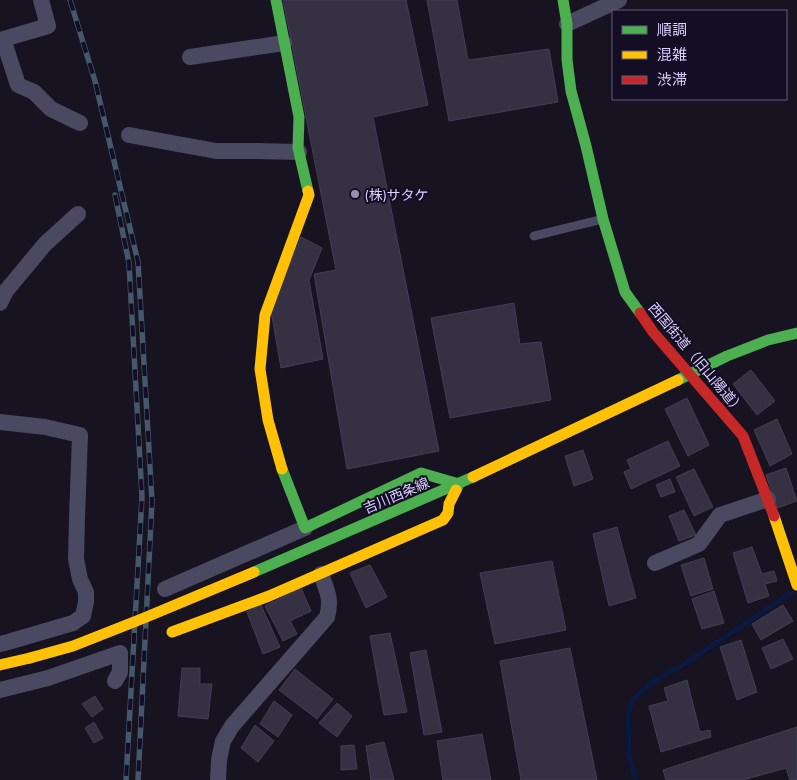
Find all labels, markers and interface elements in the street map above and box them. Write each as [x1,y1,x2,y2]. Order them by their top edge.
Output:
legend [612,10,787,100]
text: 順調 [657,18,687,41]
text: 混雑 [657,43,687,66]
text: 渋滞 [657,68,687,91]
place label: (株)サタケ [365,184,428,205]
marker: (株)サタケ [349,188,361,200]
street label: 西国街道（旧山陽道） [644,298,750,418]
street label: 吉川西条線 [360,472,432,518]

